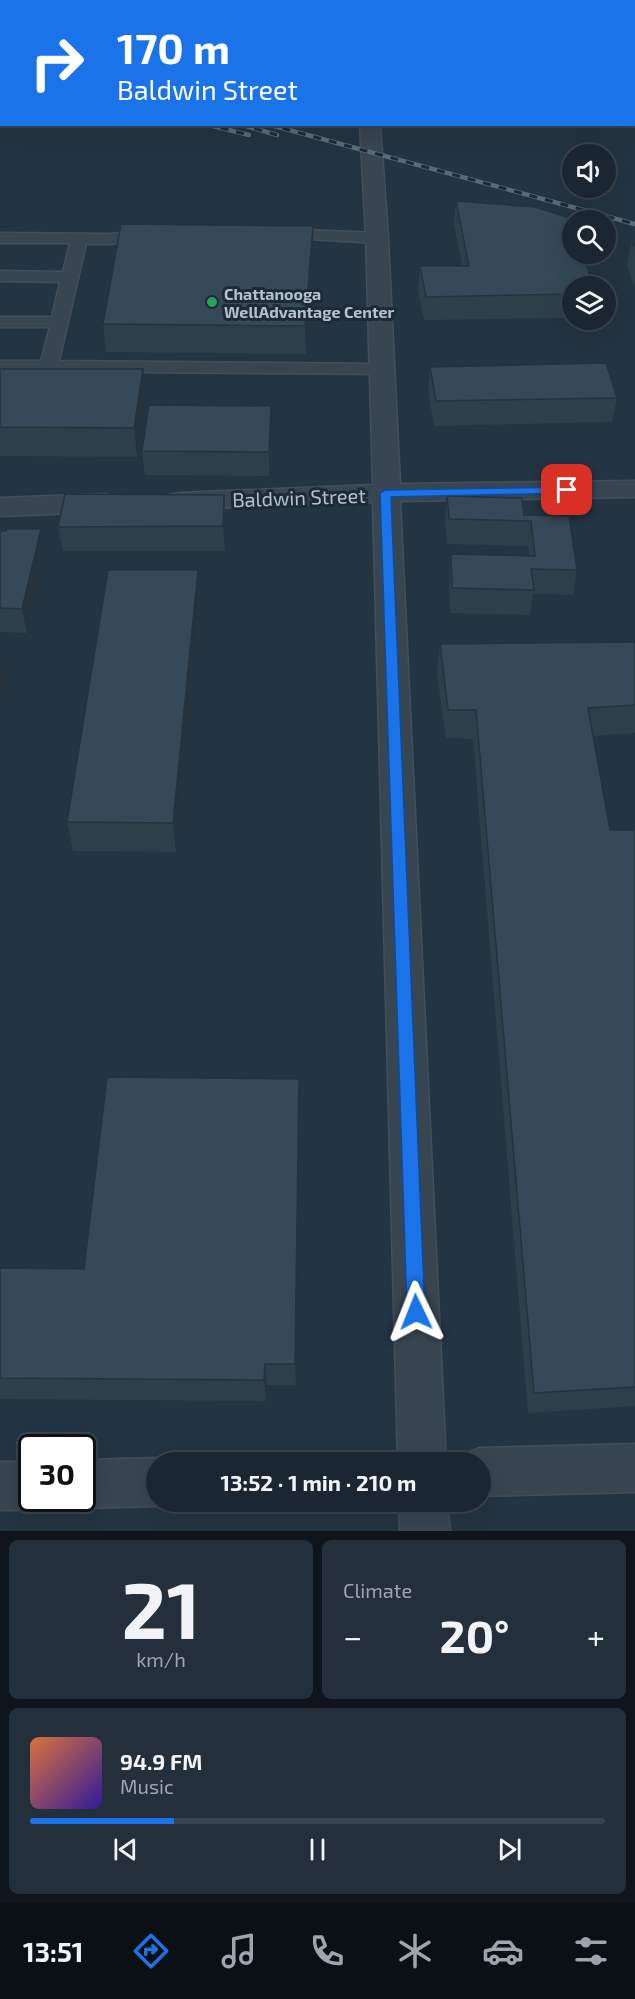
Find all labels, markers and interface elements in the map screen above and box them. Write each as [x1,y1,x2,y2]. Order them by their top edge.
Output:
text: 170 m [117,22,230,72]
icon: right [18,24,96,102]
text: Baldwin Street [117,73,298,105]
map controls [562,144,616,330]
button: sound [562,144,616,198]
button: search [562,210,616,264]
button: layers [562,276,616,330]
place label: Chattanooga WellAdvantage Center [224,284,395,321]
marker: Chattanooga WellAdvantage Center [205,295,219,309]
pin [541,464,592,515]
icon: arrive [550,473,583,506]
street label: Baldwin Street [232,483,367,511]
position arrow [384,1280,448,1344]
speed limit sign: 30 [18,1434,96,1512]
text: 13:52 · 1 min · 210 m [221,1469,416,1495]
text: 21 [121,1561,201,1655]
text: Climate [343,1578,412,1602]
text: 20° [440,1608,510,1662]
text: − [343,1616,362,1656]
text: + [587,1616,605,1656]
text: km/h [136,1647,186,1671]
text: 94.9 FM [120,1748,202,1774]
text: Music [120,1774,174,1798]
icon: previous [109,1833,142,1866]
icon: pause [301,1833,334,1866]
icon: next [493,1833,526,1866]
icon: directions [130,1930,172,1972]
icon: music [218,1930,260,1972]
icon: phone [306,1930,348,1972]
icon: climate [394,1930,436,1972]
icon: car [482,1930,524,1972]
icon: filters [570,1930,612,1972]
text: 13:51 [23,1935,84,1967]

